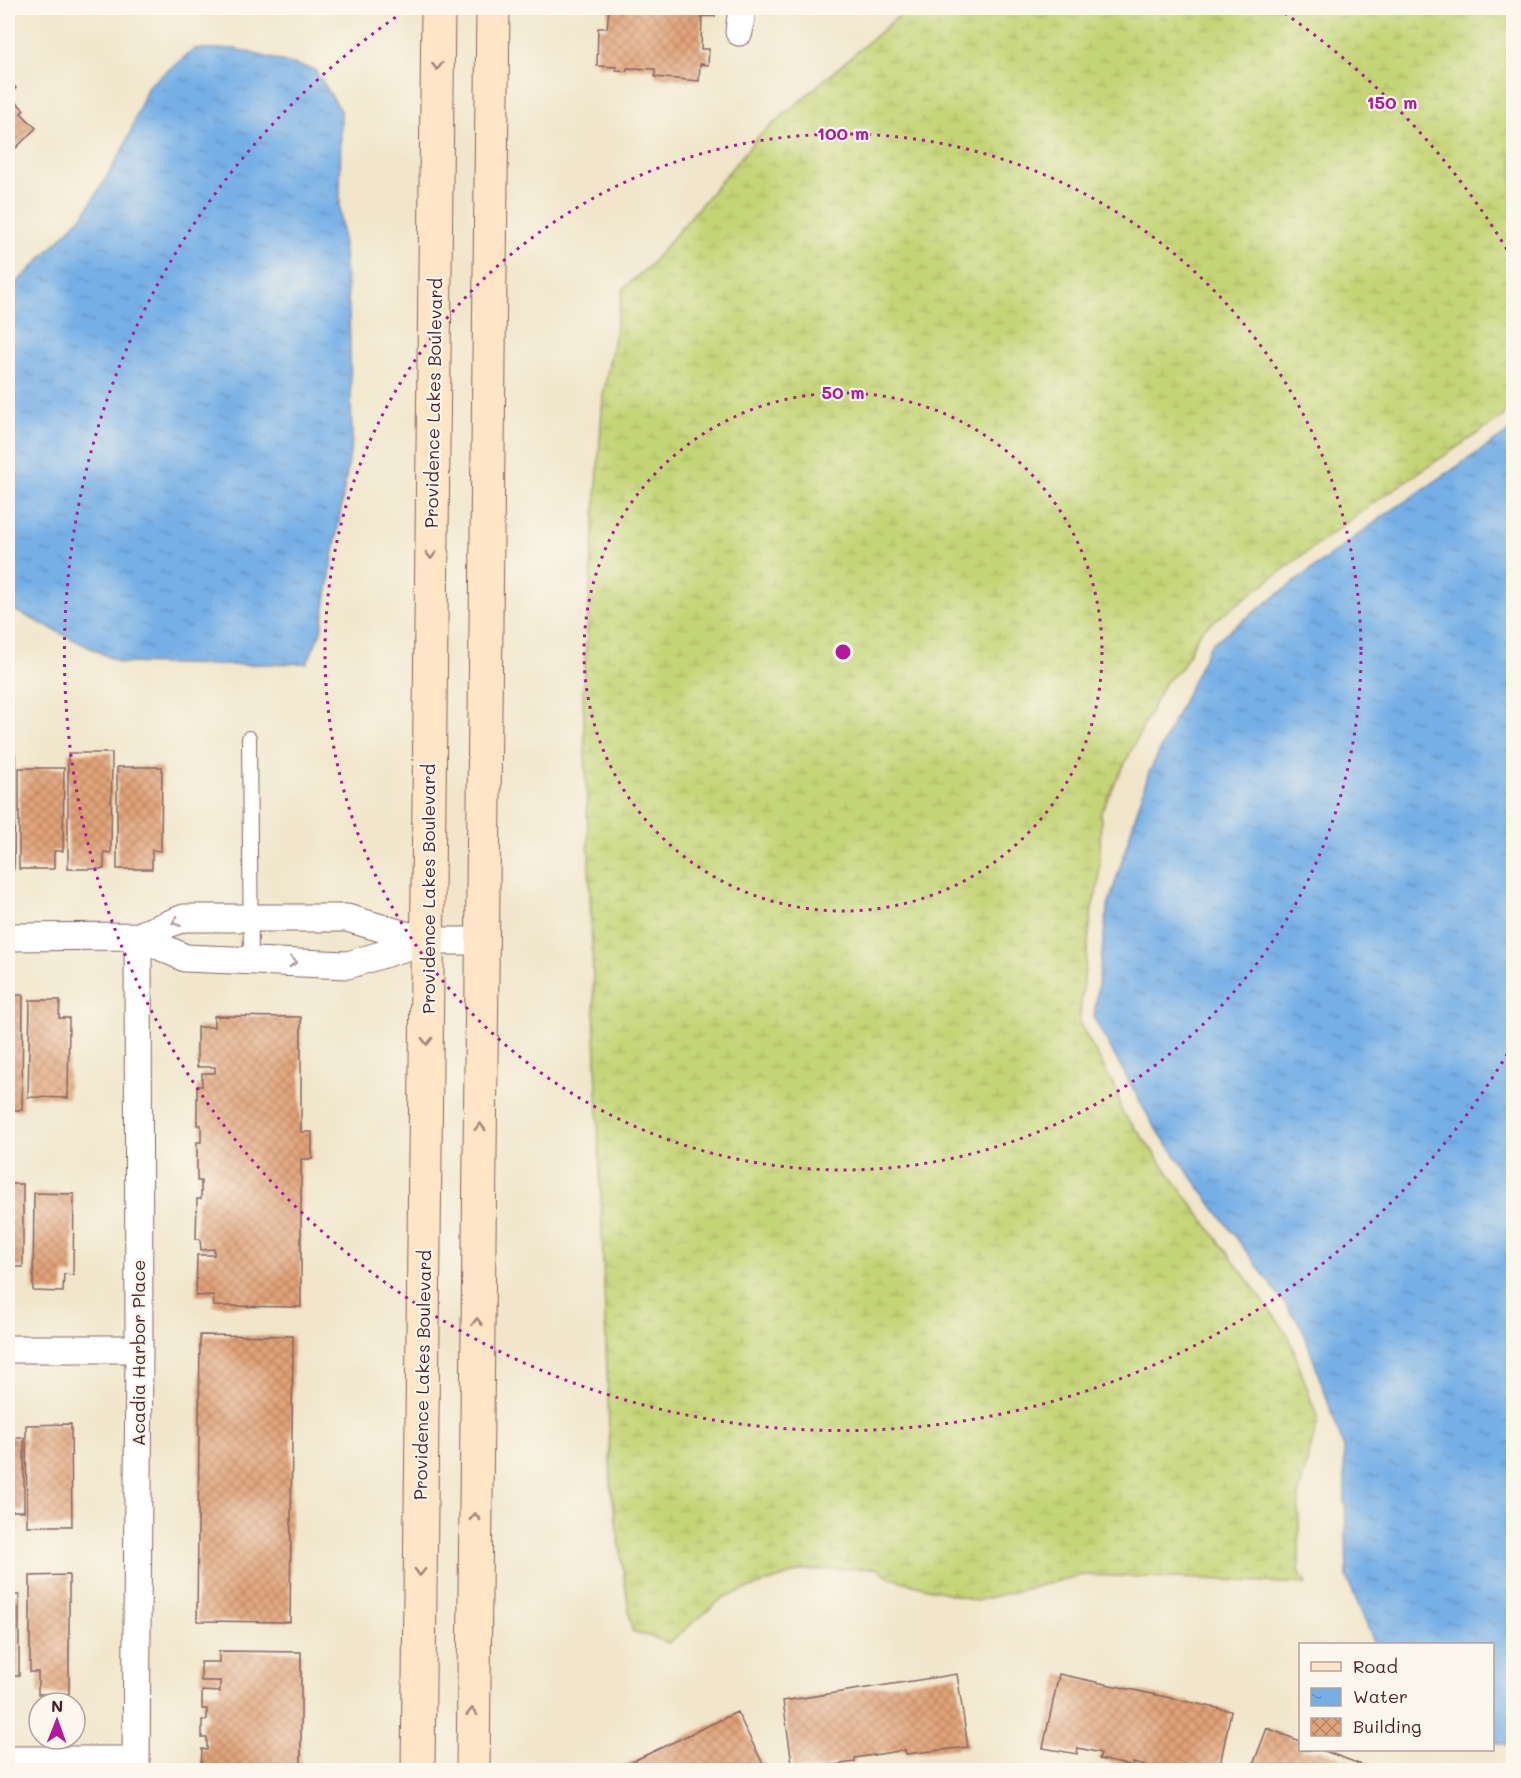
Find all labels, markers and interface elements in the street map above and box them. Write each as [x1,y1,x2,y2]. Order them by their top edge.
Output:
one-way arrow [431,61,443,70]
text: 150 m [1367,90,1417,114]
text: 100 m [817,121,869,145]
street label: Providence Lakes Boulevard [419,278,447,528]
text: 50 m [822,380,864,404]
one-way arrow [425,550,437,559]
centre of rings [833,642,853,662]
street label: Providence Lakes Boulevard [416,764,440,1014]
one-way arrow [172,914,182,927]
one-way arrow [288,955,297,968]
one-way arrow [420,1036,433,1045]
one-way arrow [473,1123,486,1132]
street label: Providence Lakes Boulevard [408,1250,436,1500]
street label: Acadia Harbor Place [126,1260,150,1446]
one-way arrow [471,1318,483,1327]
one-way arrow [468,1513,481,1522]
one-way arrow [414,1567,426,1576]
legend [1299,1643,1494,1751]
text: Road [1353,1654,1398,1678]
text: Water [1353,1684,1408,1708]
north arrow [27,1691,87,1751]
text: N [51,1695,64,1716]
one-way arrow [466,1708,479,1717]
text: Building [1353,1714,1421,1738]

